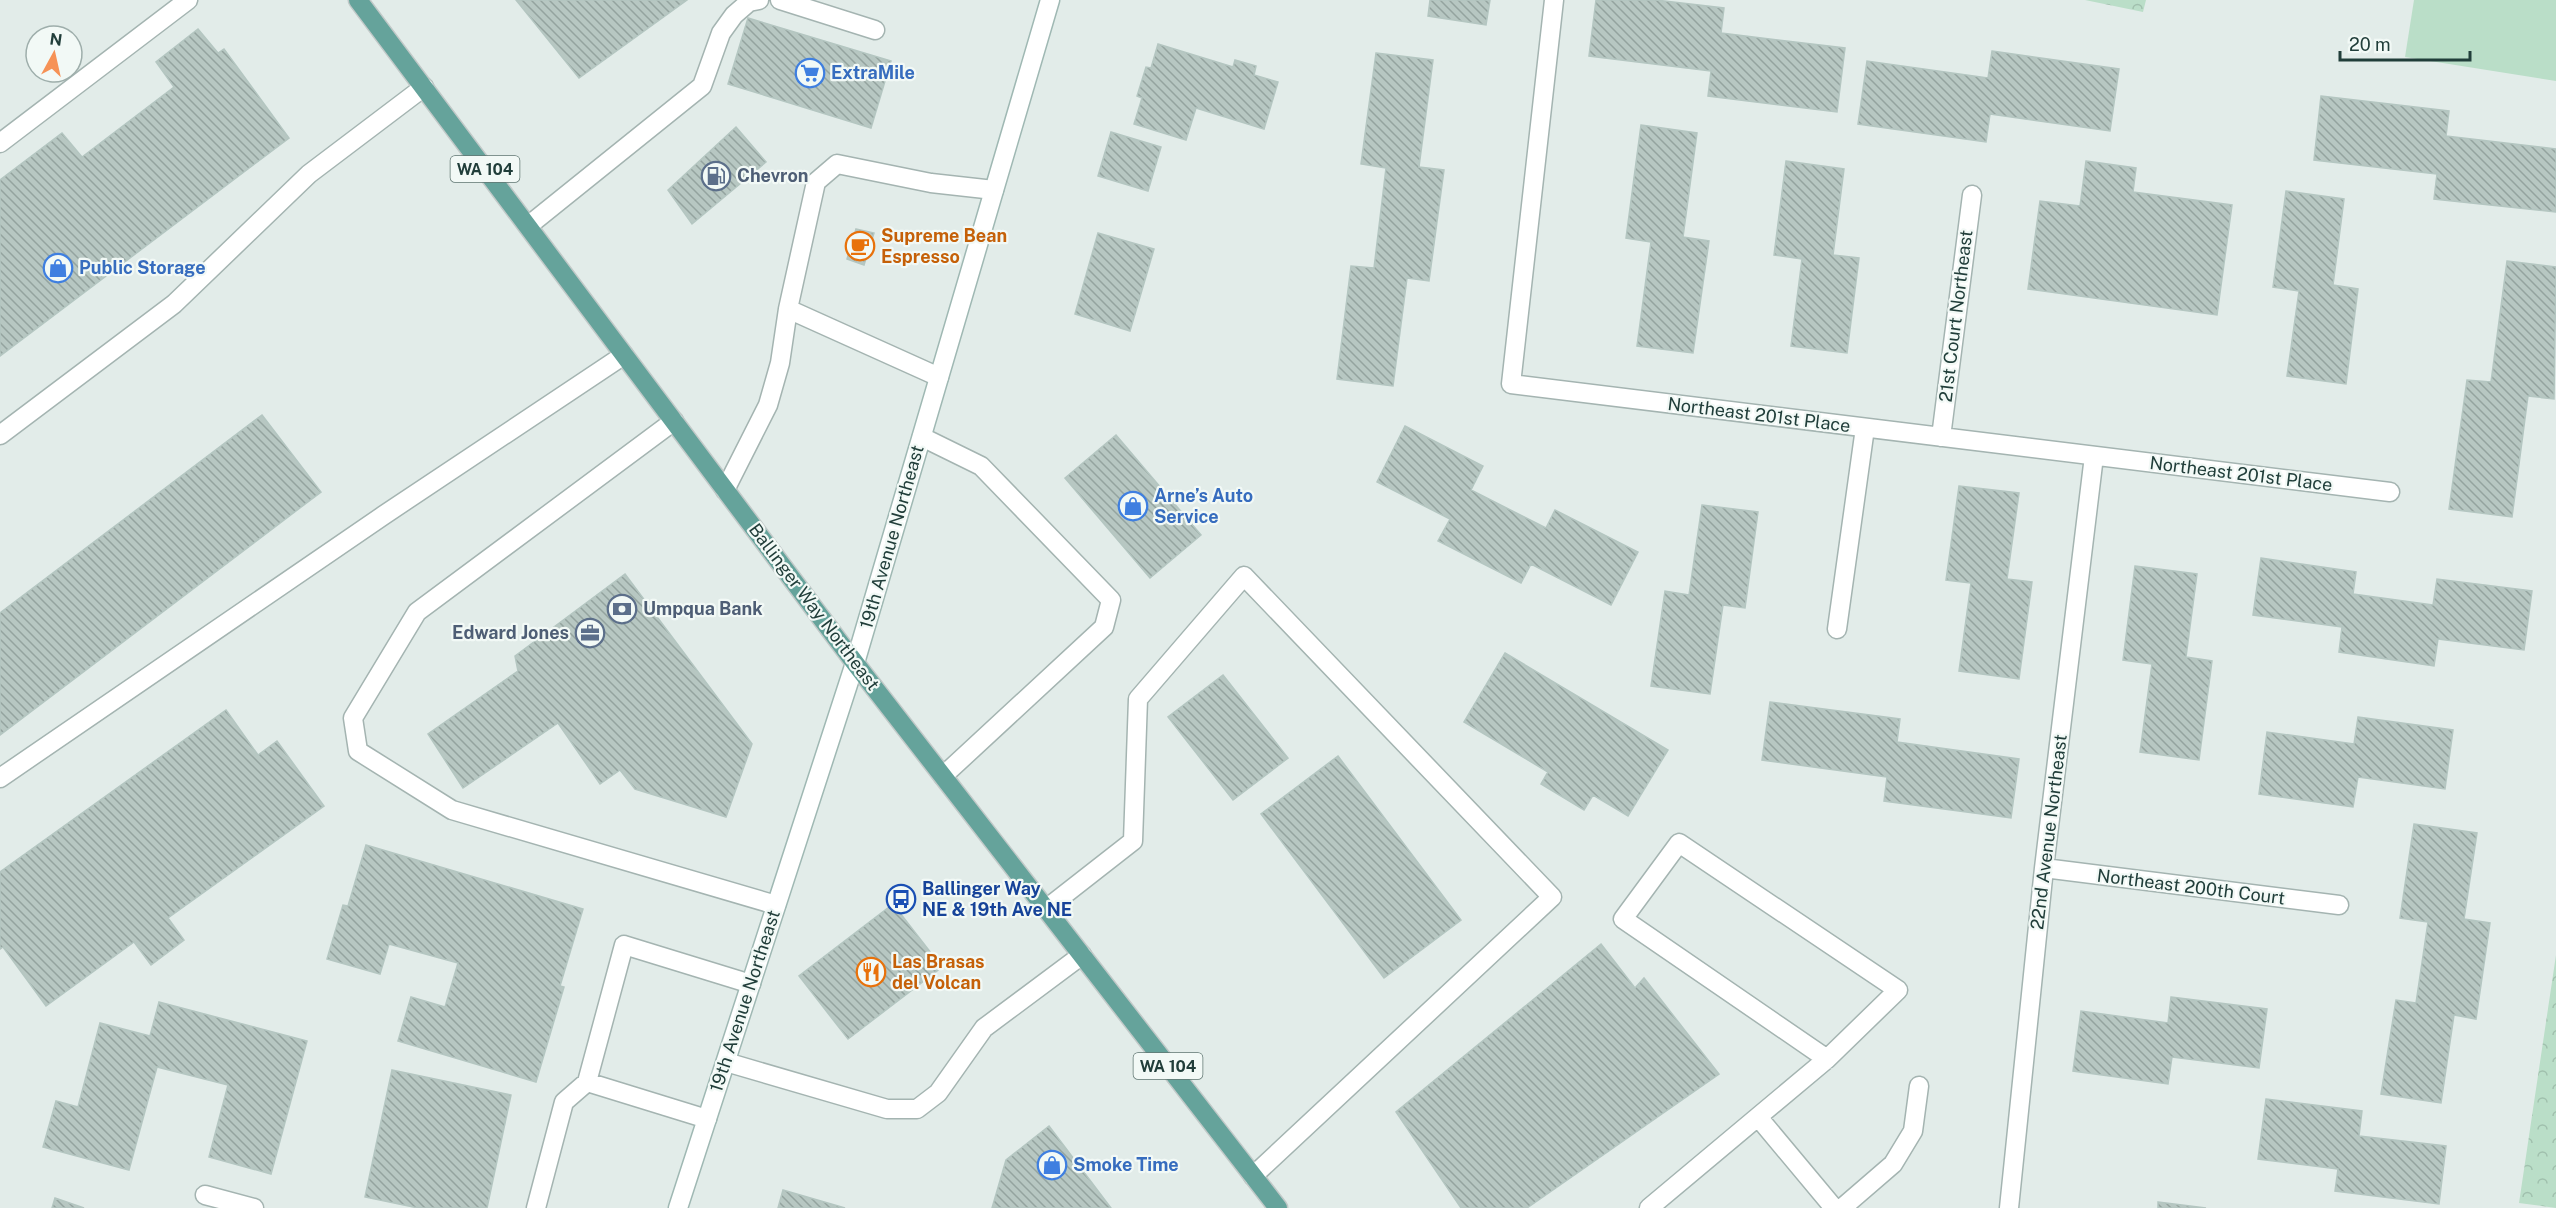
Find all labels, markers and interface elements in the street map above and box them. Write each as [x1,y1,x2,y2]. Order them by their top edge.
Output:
north arrow [24,24,84,84]
scale bar [2340,24,2470,62]
text: N [48,29,64,50]
text: 20 m [2349,34,2391,55]
supermarket icon: ExtraMile [794,57,826,89]
place label: ExtraMile [831,62,915,83]
road number: WA 104 [450,156,520,182]
fuel station icon: Chevron [700,160,732,192]
place label: Chevron [737,165,809,186]
place label: Supreme Bean Espresso [881,225,1007,267]
street label: 21st Court Northeast [1935,229,1976,403]
cafe icon: Supreme Bean Espresso [844,230,876,262]
shop icon: Public Storage [42,252,74,284]
place label: Public Storage [79,257,206,278]
street label: Northeast 201st Place [1666,393,1852,436]
street label: 19th Avenue Northeast [855,443,928,631]
street label: Northeast 201st Place [2148,452,2334,495]
place label: Arne’s Auto Service [1154,485,1253,527]
shop icon: Arne’s Auto Service [1117,490,1149,522]
street label: Ballinger Way Northeast [745,519,884,694]
bank icon: Umpqua Bank [606,593,638,625]
place label: Umpqua Bank [643,598,763,619]
office icon: Edward Jones [574,617,606,649]
place label: Edward Jones [452,622,569,643]
street label: 22nd Avenue Northeast [2026,733,2071,931]
street label: Northeast 200th Court [2096,865,2286,908]
place label: Ballinger Way NE & 19th Ave NE [922,878,1072,920]
bus stop icon: Ballinger Way NE & 19th Ave NE [885,883,917,915]
street label: 19th Avenue Northeast [705,907,784,1094]
place label: Las Brasas del Volcan [892,951,985,993]
restaurant icon: Las Brasas del Volcan [855,956,887,988]
road number: WA 104 [1134,1053,1202,1079]
shop icon: Smoke Time [1036,1149,1068,1181]
place label: Smoke Time [1073,1154,1179,1175]

